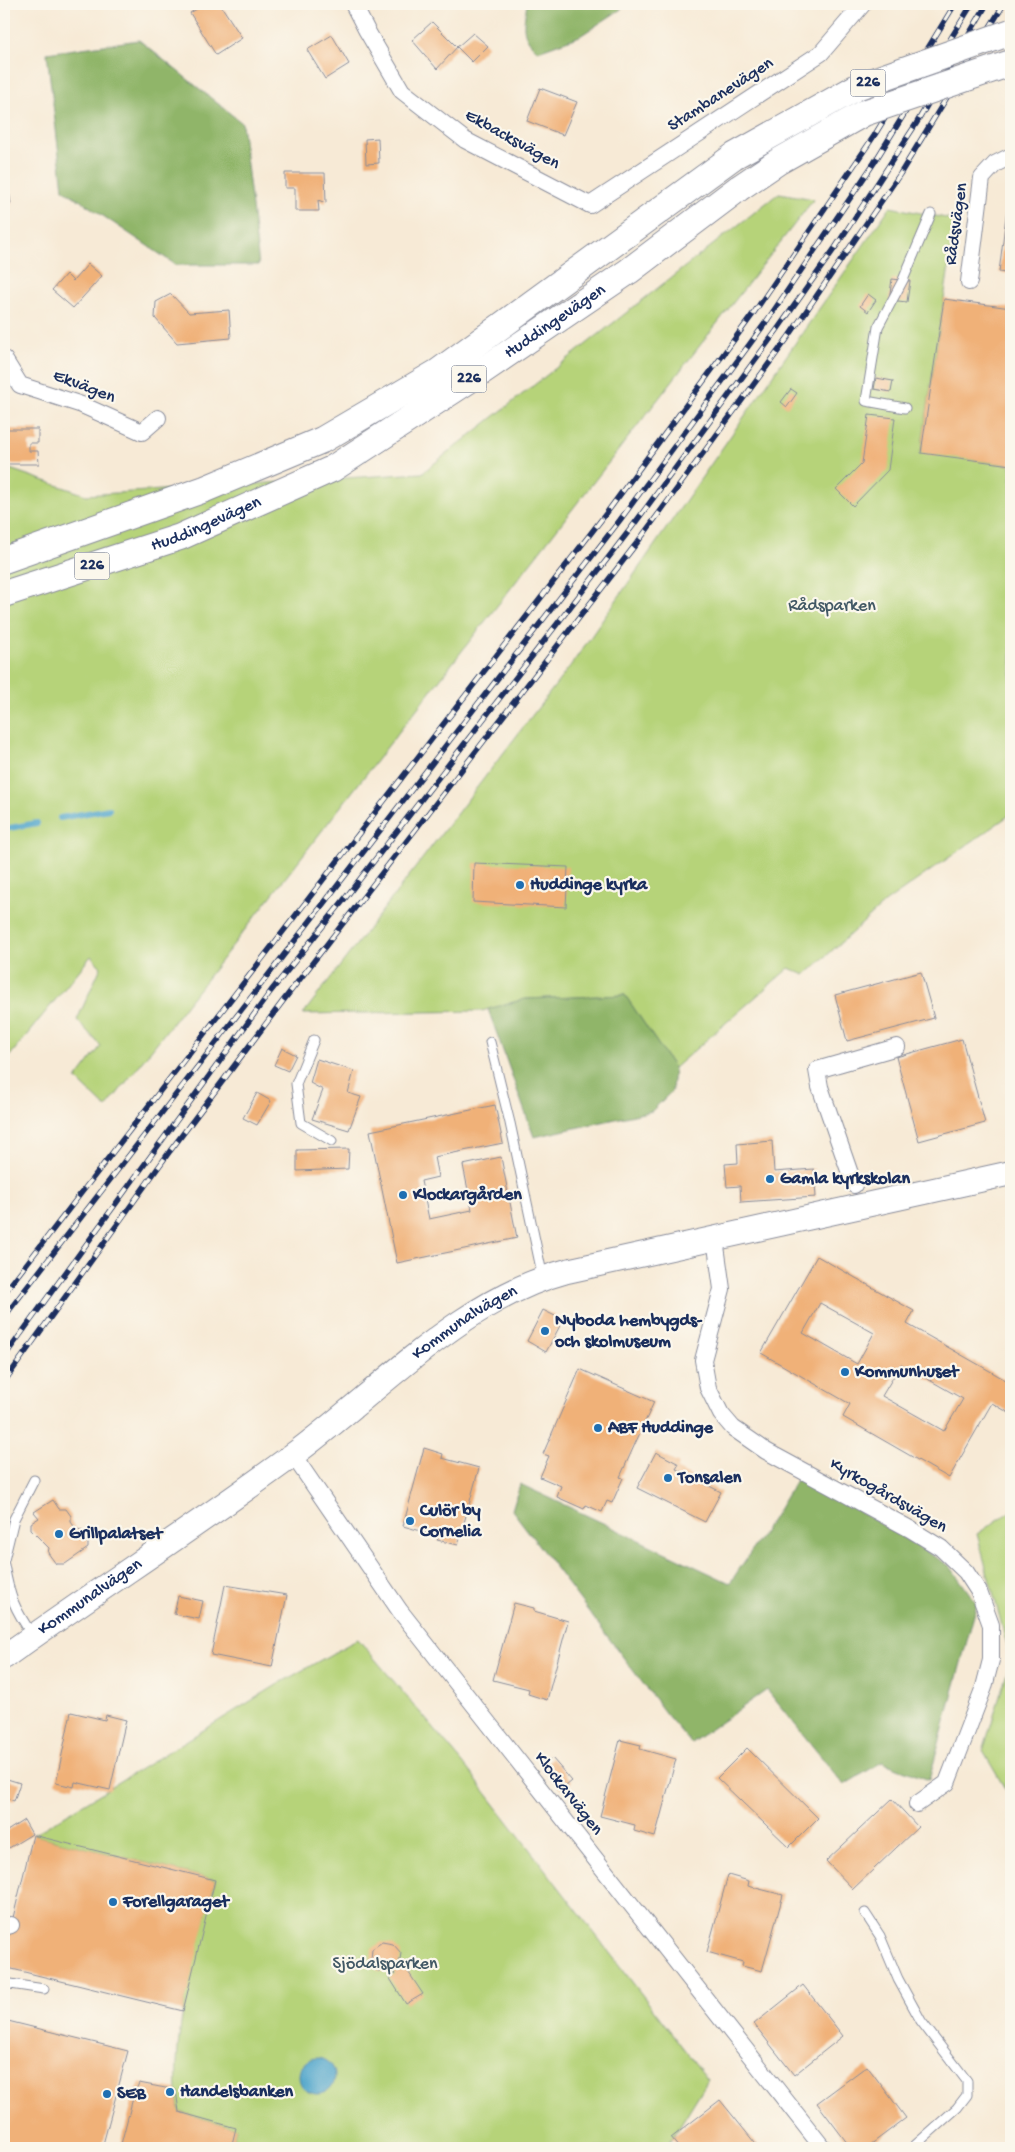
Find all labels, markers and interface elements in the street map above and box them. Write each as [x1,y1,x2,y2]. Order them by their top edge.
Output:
street label: Stambanevägen [664,53,778,137]
road number: 226 [850,70,886,96]
street label: Ekbacksvägen [461,105,564,175]
street label: Rådsvägen [941,181,973,266]
street label: Huddingevägen [500,279,610,363]
street label: Ekvägen [50,366,119,409]
road number: 226 [452,366,486,392]
street label: Huddingevägen [148,491,265,556]
road number: 226 [74,552,110,580]
park label: Rådsparken [788,596,876,617]
place label: Huddinge kyrka [530,875,648,896]
marker: Huddinge kyrka [514,879,526,891]
place label: Gamla kyrkskolan [780,1169,911,1190]
marker: Gamla kyrkskolan [764,1173,776,1185]
place label: Klockargården [412,1185,522,1206]
marker: Klockargården [397,1189,409,1201]
street label: Kommunalvägen [408,1280,521,1365]
place label: Nyboda hembygds- och skolmuseum [554,1311,703,1353]
marker: Nyboda hembygds- och skolmuseum [539,1325,551,1337]
place label: Kommunhuset [854,1362,960,1383]
marker: Kommunhuset [839,1366,851,1378]
place label: ABF Huddinge [607,1418,714,1439]
marker: ABF Huddinge [592,1422,604,1434]
street label: Kyrkogårdsvägen [825,1454,951,1538]
place label: Tonsalen [676,1468,742,1489]
marker: Tonsalen [662,1472,674,1484]
place label: Culör by Cornelia [419,1501,482,1543]
marker: Culör by Cornelia [404,1515,416,1527]
place label: Grillpalatset [69,1524,164,1545]
marker: Grillpalatset [53,1528,65,1540]
street label: Kommunalvägen [34,1553,147,1640]
street label: Klockarvägen [529,1748,607,1840]
place label: Forellgaraget [122,1892,230,1913]
marker: Forellgaraget [107,1896,119,1908]
park label: Sjödalsparken [332,1954,438,1975]
place label: Handelsbanken [180,2082,294,2103]
place label: SEB [117,2084,147,2105]
marker: Handelsbanken [164,2086,176,2098]
marker: SEB [101,2088,113,2100]

